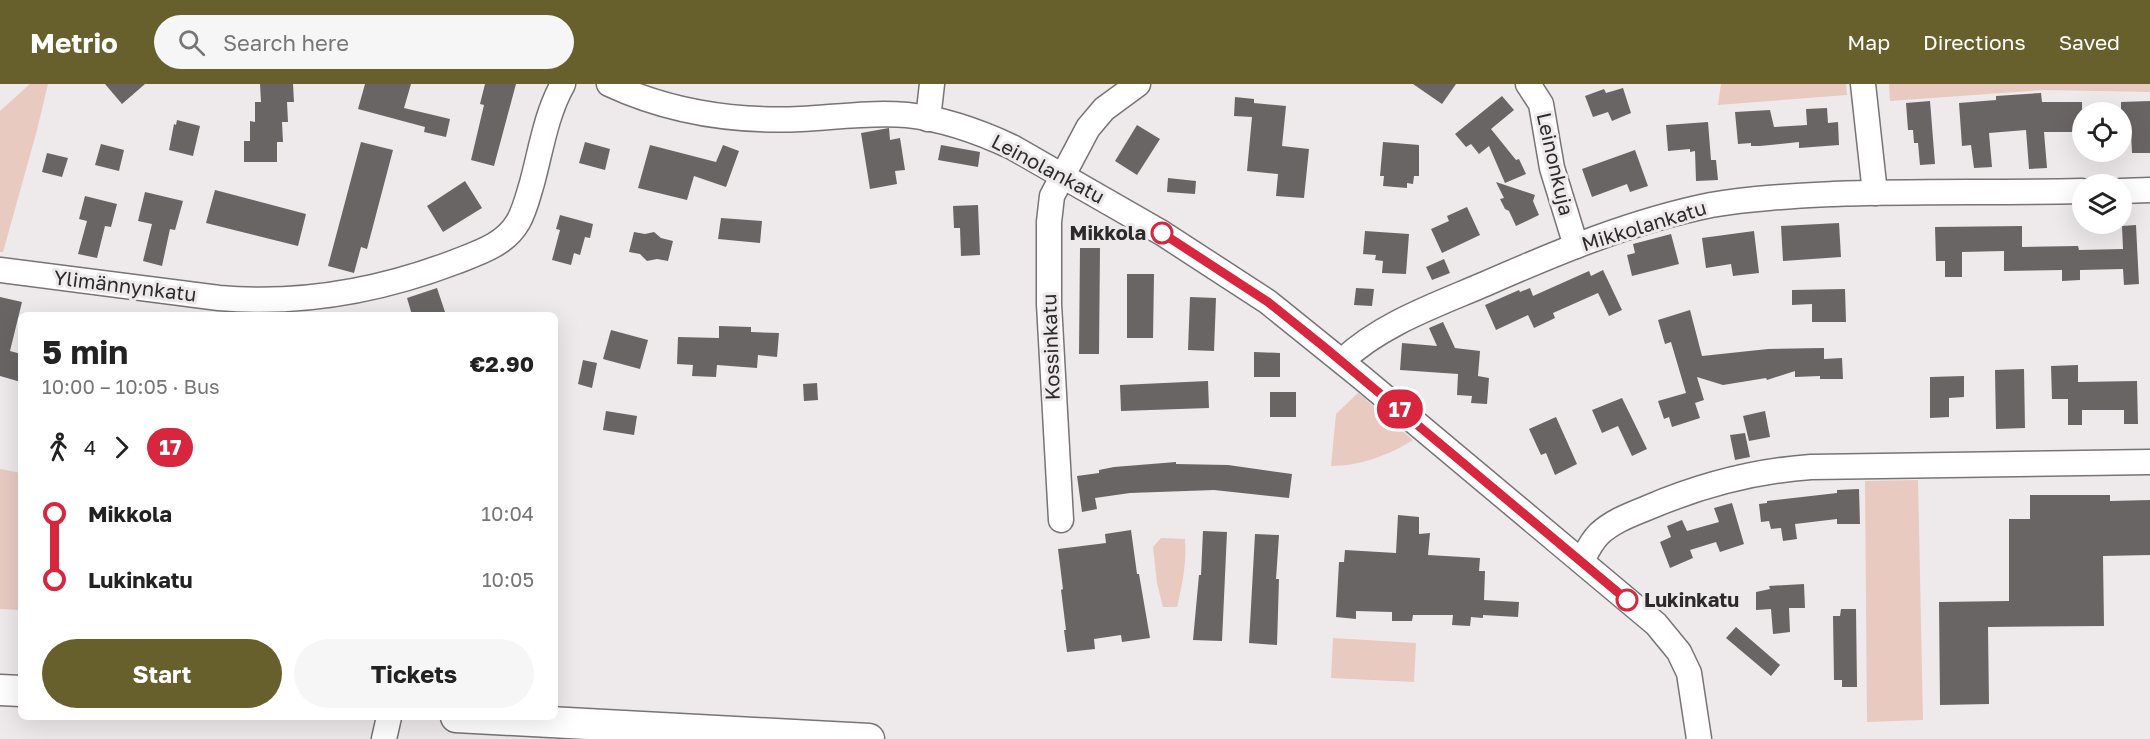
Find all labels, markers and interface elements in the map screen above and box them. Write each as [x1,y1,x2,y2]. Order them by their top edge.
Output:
search box [154,15,574,69]
text: Metrio [30,26,118,59]
icon: search [175,26,208,59]
text: Search here [223,29,349,56]
text: Map [1847,29,1890,55]
text: Directions [1923,29,2026,55]
text: Saved [2059,29,2120,55]
map controls [2072,102,2132,234]
button: locate [2072,102,2132,162]
street label: Leinonkuja [1532,110,1579,218]
street label: Leinolankatu [988,128,1109,208]
button: layers [2072,174,2132,234]
street label: Mikkolankatu [1578,195,1709,255]
place label: Mikkola [1070,220,1146,244]
marker: Mikkola [1151,222,1173,244]
street label: Ylimännynkatu [52,264,198,306]
street label: Kossinkatu [1036,293,1064,401]
text: 5 min [42,332,128,371]
text: €2.90 [470,350,534,377]
text: 10:00 – 10:05 · Bus [42,374,220,398]
line badge: 17 [1373,390,1427,428]
text: 17 [1389,396,1411,422]
icon: walk [42,431,75,464]
icon: forward [105,431,138,464]
text: 17 [159,434,181,460]
text: 4 [84,435,96,459]
text: Mikkola [88,500,172,527]
text: 10:04 [481,501,534,525]
text: Lukinkatu [88,566,193,593]
text: 10:05 [482,567,534,591]
place label: Lukinkatu [1644,587,1739,611]
marker: Lukinkatu [1616,589,1638,611]
button: Start [42,639,282,708]
button: Tickets [294,639,534,708]

